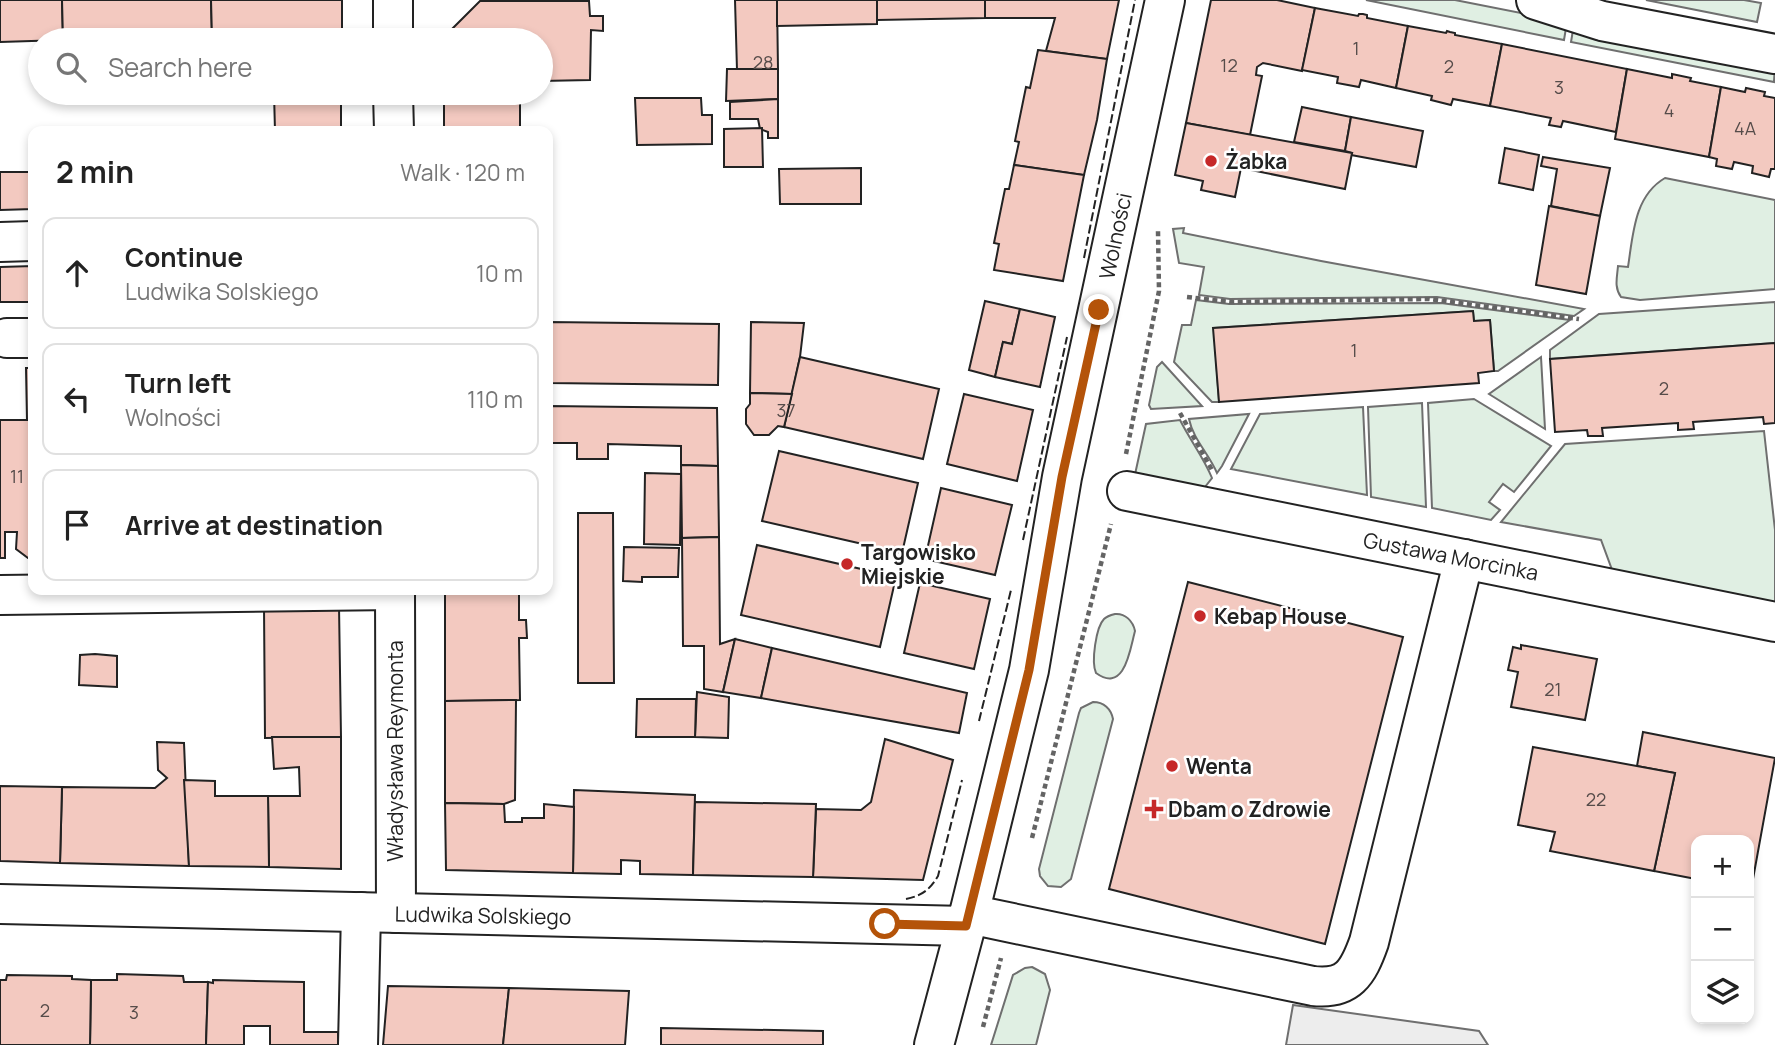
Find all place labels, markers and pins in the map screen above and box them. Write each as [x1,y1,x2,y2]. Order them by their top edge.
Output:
place label: Żabka [1225,147,1287,175]
marker: Żabka [1203,153,1219,169]
place label: Targowisko Miejskie [861,538,976,590]
marker: Targowisko Miejskie [839,556,855,572]
place label: Kebap House [1214,602,1347,630]
marker: Kebap House [1192,608,1208,624]
place label: Wenta [1186,752,1252,780]
marker: Wenta [1164,758,1180,774]
place label: Dbam o Zdrowie [1168,795,1331,823]
marker: Dbam o Zdrowie [1146,801,1162,817]

